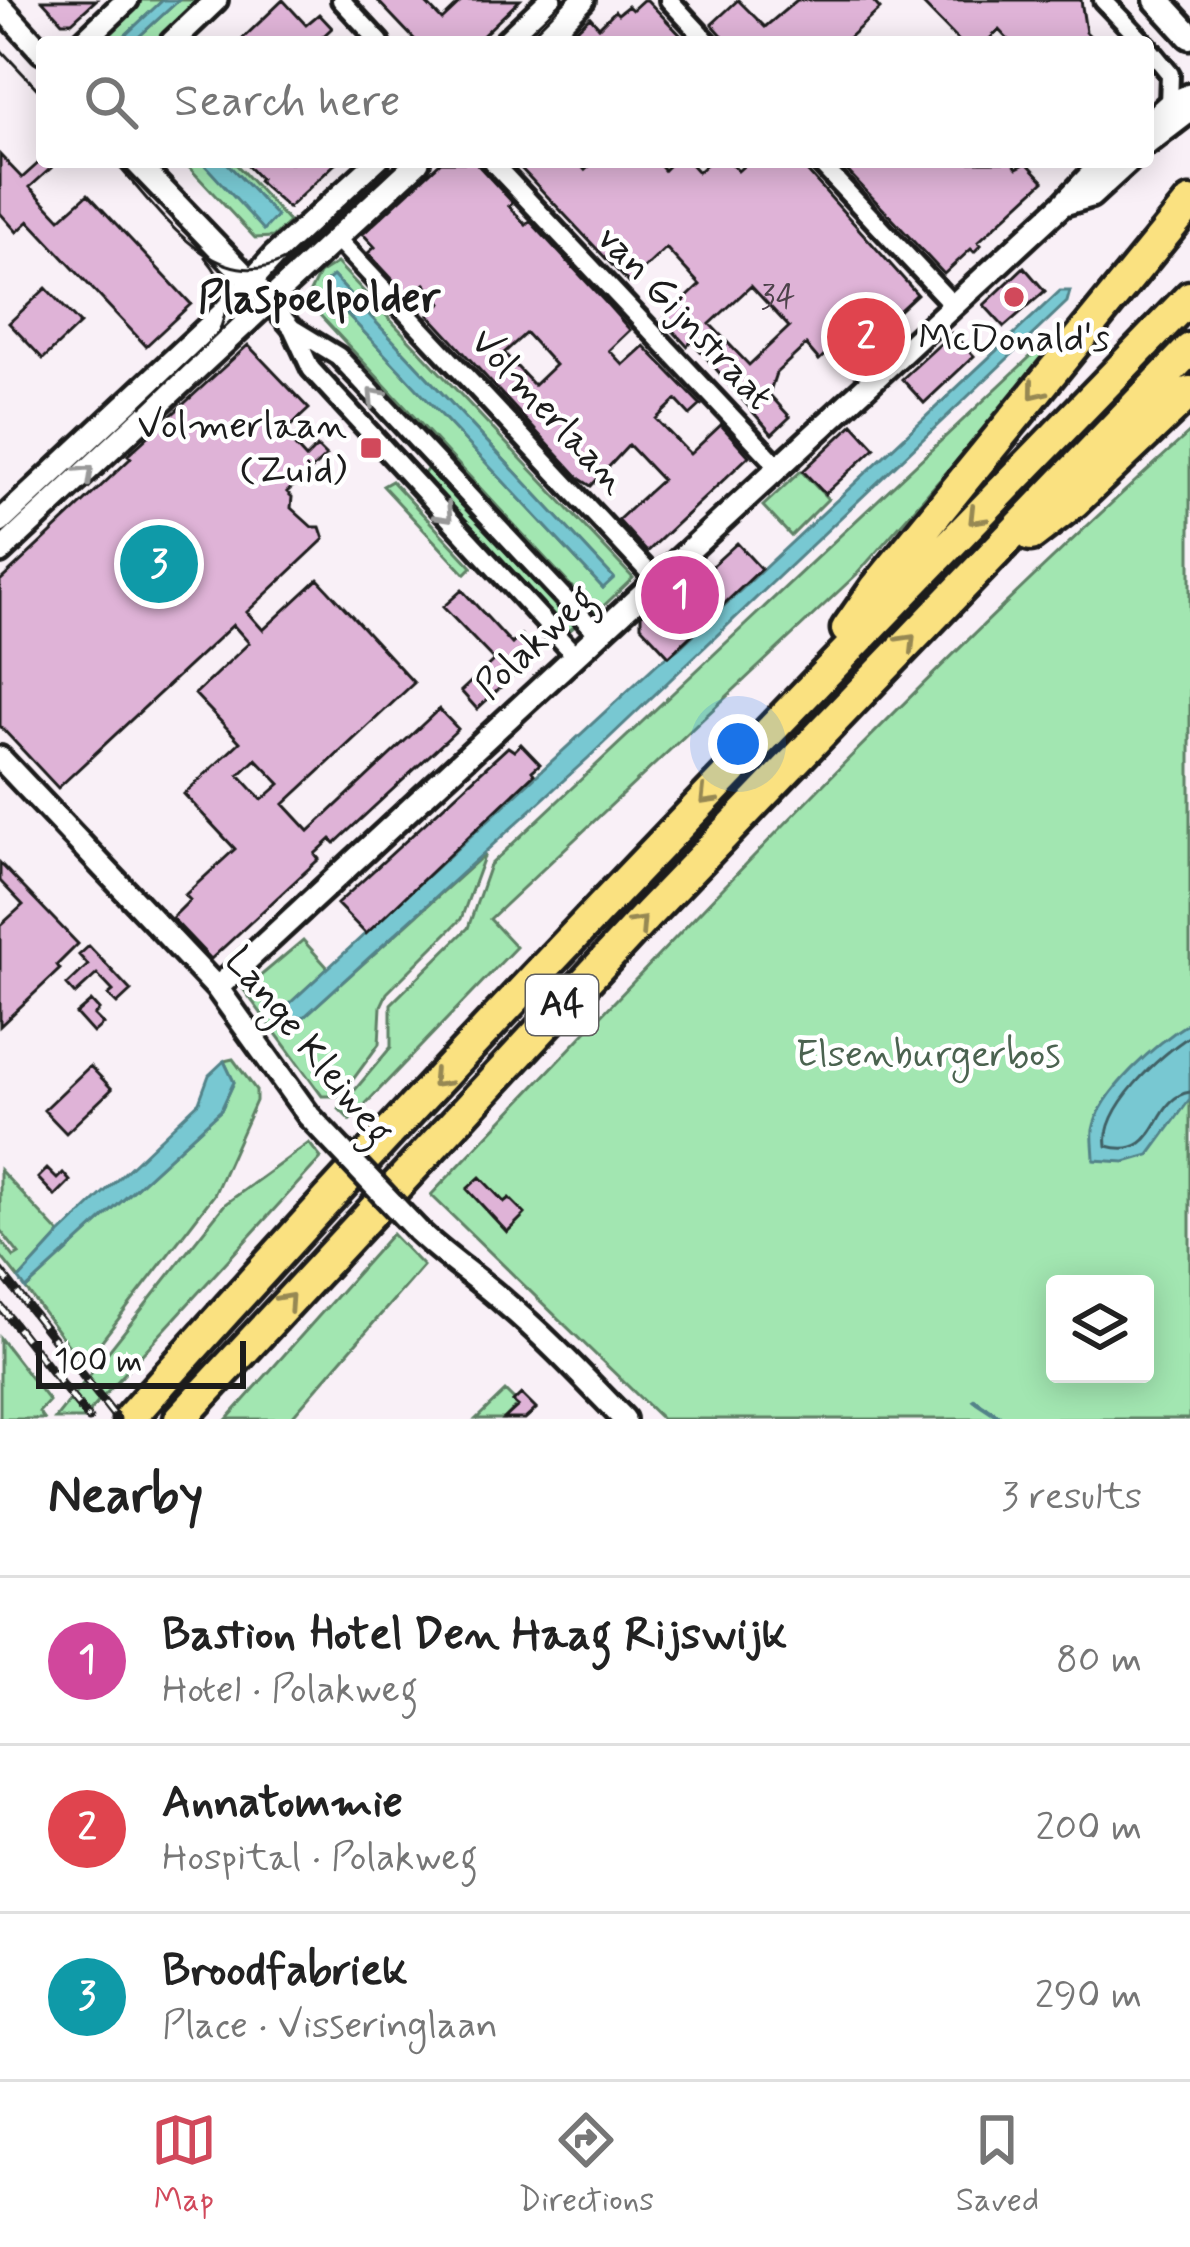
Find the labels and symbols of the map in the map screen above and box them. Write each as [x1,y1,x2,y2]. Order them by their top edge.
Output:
street label: van Gijnstraat [584,214,784,422]
district label: Plaspoelpolder [198,272,441,327]
house number: 34 [761,276,795,320]
marker: McDonald's [1001,284,1027,310]
pin: 2 [827,292,905,382]
place label: McDonald's [918,314,1110,365]
street label: Volmerlaan [458,318,638,506]
one-way arrow [1029,378,1051,400]
one-way arrow [367,388,389,409]
place label: Volmerlaan (Zuid) [137,401,347,497]
marker: Volmerlaan (Zuid) [358,435,384,461]
one-way arrow [72,465,93,487]
one-way arrow [431,500,453,522]
one-way arrow [968,503,990,525]
pin: 3 [120,519,198,609]
pin: 1 [641,550,719,640]
street label: Polakweg [465,574,609,714]
one-way arrow [893,634,915,656]
your location [708,714,768,774]
one-way arrow [700,783,722,805]
one-way arrow [624,916,646,938]
street label: Lange Kleiweg [210,937,404,1159]
road number: A4 [526,975,598,1035]
park label: Elsenburgerbos [795,1030,1061,1084]
one-way arrow [431,1066,453,1088]
one-way arrow [273,1294,294,1315]
scale bar [36,1335,246,1388]

